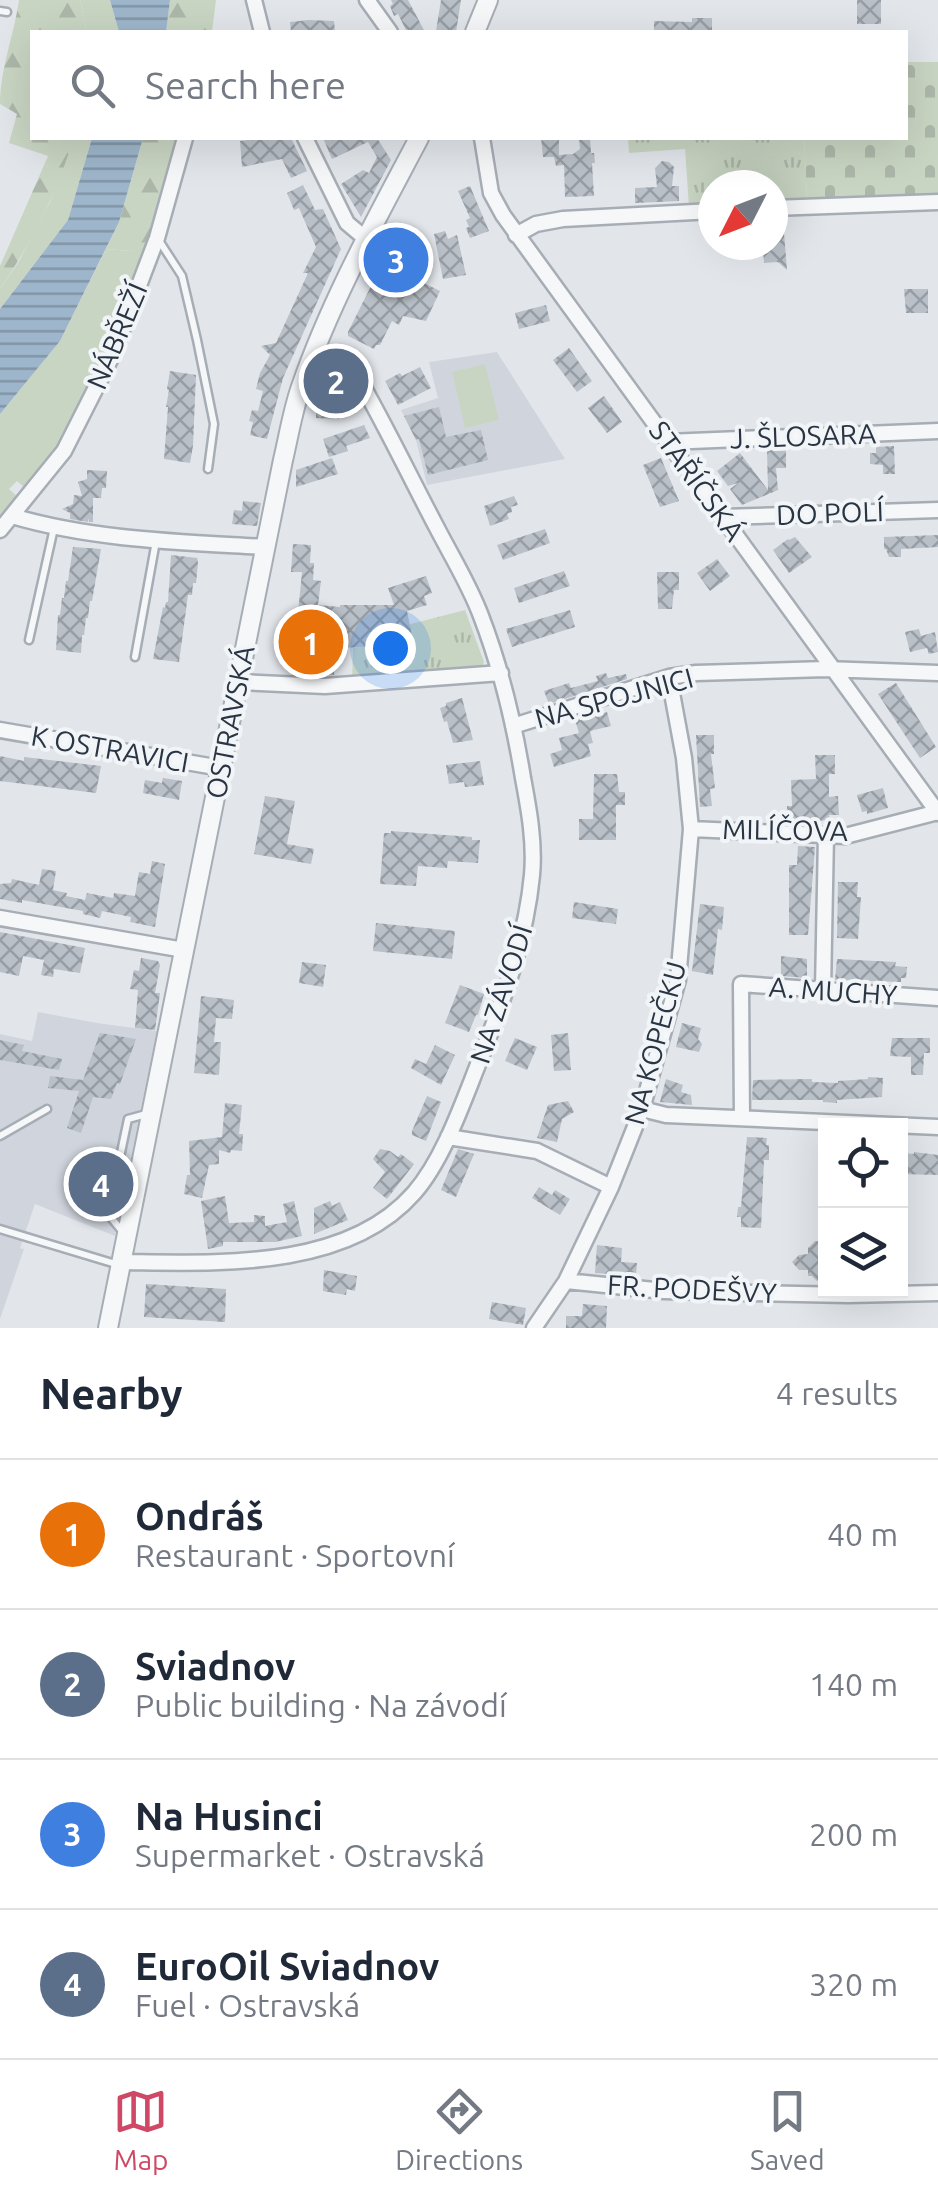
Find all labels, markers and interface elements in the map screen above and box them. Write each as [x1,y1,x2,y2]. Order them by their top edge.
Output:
search box [30,30,908,140]
icon: search [65,58,120,113]
text: Search here [145,64,346,106]
north arrow [698,170,788,260]
pin: 3 [364,222,428,298]
street label: NÁBŘEŽÍ [79,277,153,394]
pin: 2 [304,344,368,418]
street label: STAŘÍČSKÁ [644,414,752,546]
street label: J. ŠLOSARA [729,416,877,454]
street label: DO POLÍ [776,494,885,530]
pin: 1 [278,604,344,680]
your location [365,623,416,674]
street label: OSTRAVSKÁ [198,642,260,801]
street label: NA SPOJNICI [531,662,696,734]
street label: K OSTRAVICI [29,719,191,778]
street label: MILÍČOVA [722,812,848,846]
street label: NA ZÁVODÍ [463,920,538,1067]
street label: NA KOPEČKU [617,957,691,1128]
street label: A. MUCHY [768,971,898,1010]
map controls [818,1118,908,1298]
button: locate [818,1118,908,1208]
pin: 4 [68,1146,134,1222]
button: layers [818,1208,908,1298]
street label: FR. PODEŠVY [607,1268,778,1308]
text: Nearby [40,1370,183,1417]
text: 4 results [776,1375,898,1411]
text: Ondráš [135,1495,264,1537]
text: 1 [63,1516,82,1552]
text: 40 m [827,1516,898,1552]
text: Restaurant · Sportovní [135,1537,455,1573]
text: Sviadnov [135,1645,295,1687]
text: 2 [63,1666,82,1702]
text: 140 m [809,1666,898,1702]
text: Public building · Na závodí [135,1687,507,1723]
text: Na Husinci [135,1795,323,1837]
text: 3 [63,1816,82,1852]
text: 200 m [809,1816,898,1852]
text: Supermarket · Ostravská [135,1837,485,1873]
text: EuroOil Sviadnov [135,1945,439,1987]
text: 4 [63,1966,82,2002]
text: 320 m [809,1966,898,2002]
text: Fuel · Ostravská [135,1987,360,2023]
tab: Map [113,2084,169,2175]
tab: Directions [395,2084,523,2175]
tab: Saved [750,2084,825,2175]

